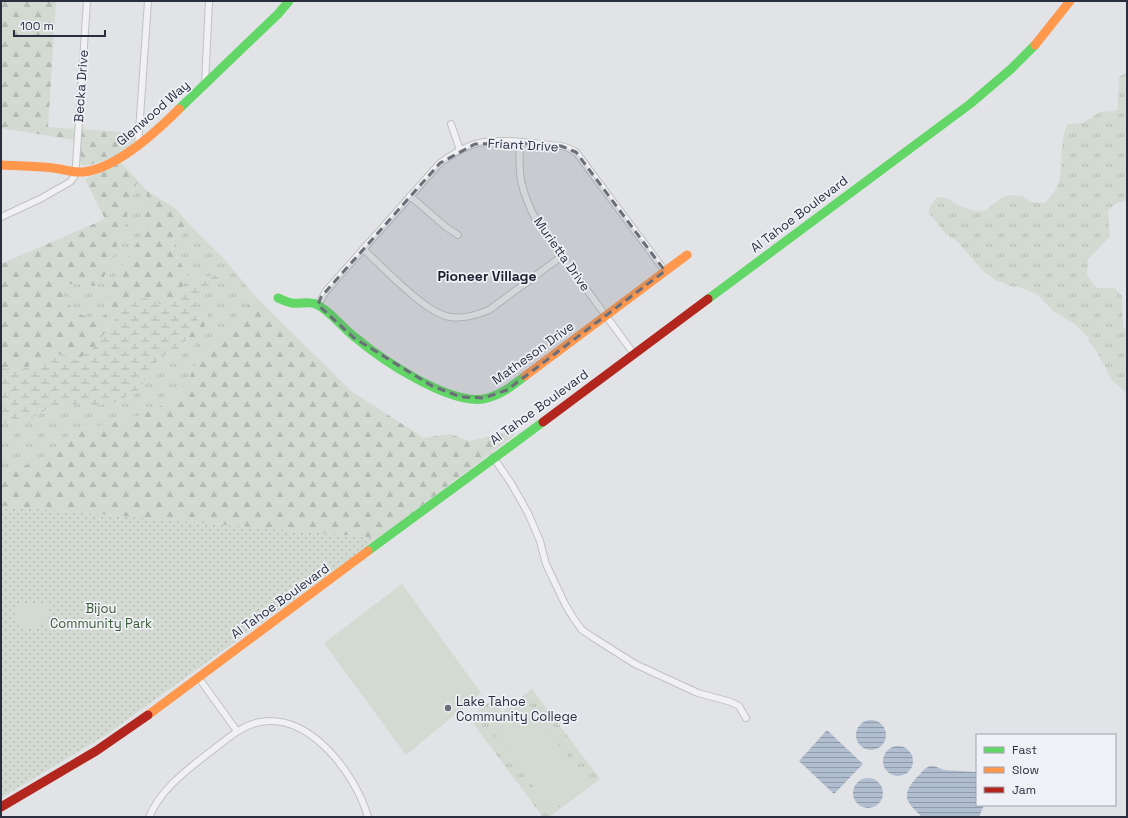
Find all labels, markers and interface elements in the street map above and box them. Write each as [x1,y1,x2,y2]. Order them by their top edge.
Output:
scale bar [14,12,105,38]
text: 100 m [20,18,54,34]
street label: Becka Drive [70,49,92,123]
street label: Glenwood Way [113,76,193,150]
street label: Friant Drive [487,135,559,155]
street label: Al Tahoe Boulevard [747,172,851,256]
street label: Murietta Drive [530,213,594,295]
district label: Pioneer Village [437,267,537,285]
street label: Matheson Drive [489,318,577,388]
street label: Al Tahoe Boulevard [486,365,592,449]
street label: Al Tahoe Boulevard [227,559,333,643]
park label: Bijou Community Park [50,600,152,632]
place label: Lake Tahoe Community College [456,693,578,725]
marker: Lake Tahoe Community College [443,703,453,713]
legend [976,734,1116,806]
text: Fast [1012,742,1037,758]
text: Slow [1012,762,1039,778]
text: Jam [1012,782,1036,798]

